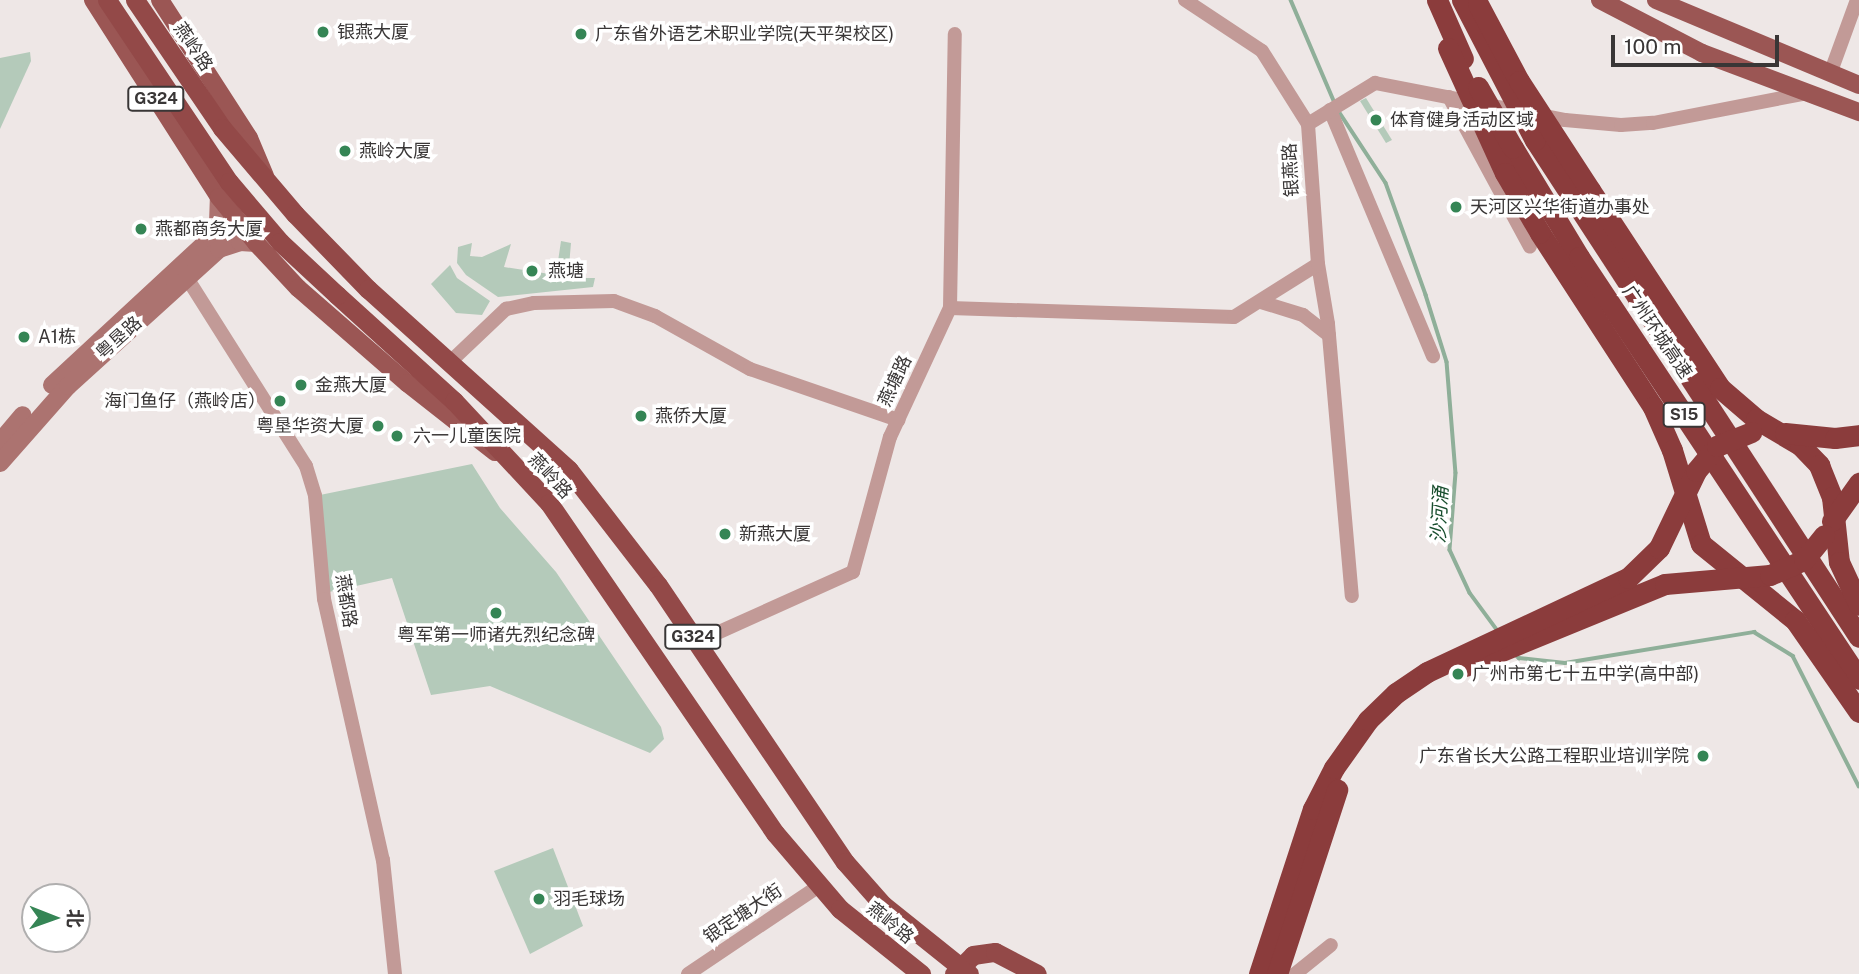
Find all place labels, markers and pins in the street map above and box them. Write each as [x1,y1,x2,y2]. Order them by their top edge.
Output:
place label: 银燕大厦 [337,21,409,43]
place label: 广东省外语艺术职业学院(天平架校区) [595,23,894,45]
marker: 银燕大厦 [315,24,331,40]
marker: 广东省外语艺术职业学院(天平架校区) [573,26,589,42]
place label: 体育健身活动区域 [1390,109,1534,131]
marker: 体育健身活动区域 [1368,112,1384,128]
place label: 燕岭大厦 [359,140,431,162]
marker: 燕岭大厦 [337,143,353,159]
place label: 天河区兴华街道办事处 [1470,196,1650,218]
marker: 天河区兴华街道办事处 [1448,199,1464,215]
place label: 燕都商务大厦 [155,218,263,240]
marker: 燕都商务大厦 [133,221,149,237]
place label: 燕塘 [548,260,584,282]
marker: 燕塘 [522,261,542,281]
place label: A1栋 [38,326,76,348]
marker: A1栋 [16,329,32,345]
place label: 金燕大厦 [315,374,387,396]
marker: 金燕大厦 [293,377,309,393]
place label: 海门鱼仔（燕岭店） [104,390,266,412]
marker: 海门鱼仔（燕岭店） [272,393,288,409]
place label: 燕侨大厦 [655,405,727,427]
marker: 燕侨大厦 [633,408,649,424]
place label: 粤垦华资大厦 [256,415,364,437]
marker: 粤垦华资大厦 [370,418,386,434]
place label: 六一儿童医院 [413,425,521,447]
marker: 六一儿童医院 [387,426,407,446]
place label: 新燕大厦 [739,523,811,545]
marker: 新燕大厦 [717,526,733,542]
marker: 粤军第一师诸先烈纪念碑 [488,605,504,621]
place label: 粤军第一师诸先烈纪念碑 [397,624,595,646]
place label: 广州市第七十五中学(高中部) [1472,663,1699,685]
marker: 广州市第七十五中学(高中部) [1450,666,1466,682]
place label: 广东省长大公路工程职业培训学院 [1419,745,1689,767]
marker: 广东省长大公路工程职业培训学院 [1695,748,1711,764]
place label: 羽毛球场 [553,888,625,910]
marker: 羽毛球场 [531,891,547,907]

